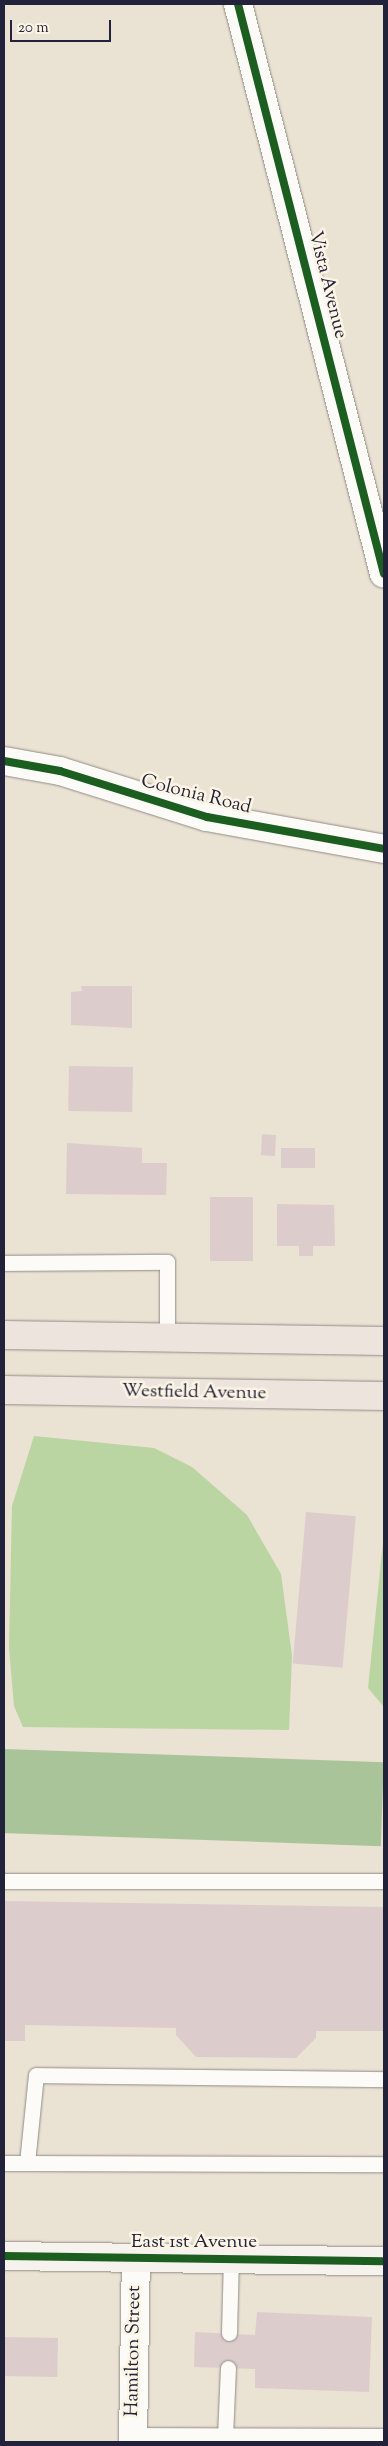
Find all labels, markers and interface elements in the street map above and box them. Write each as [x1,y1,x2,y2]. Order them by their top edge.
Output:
scale bar [12,10,114,42]
text: 20 m [18,18,49,39]
street label: Vista Avenue [303,229,351,341]
street label: Colonia Road [139,770,253,820]
street label: Westfield Avenue [122,1380,266,1406]
street label: East 1st Avenue [131,2232,257,2254]
street label: Hamilton Street [121,2285,147,2417]

